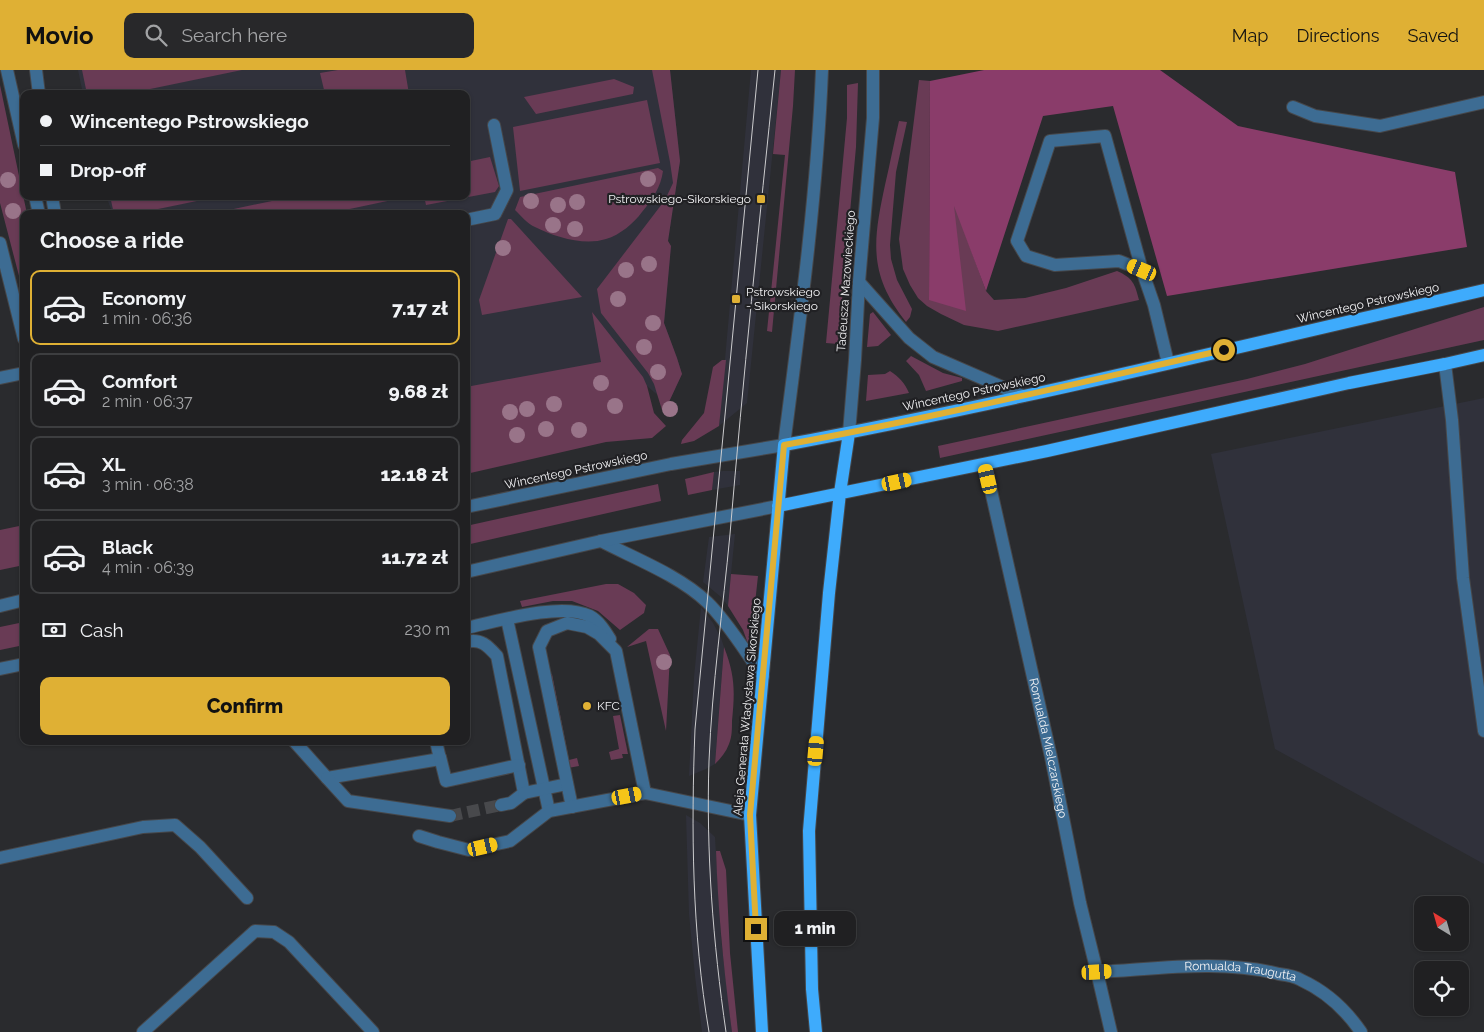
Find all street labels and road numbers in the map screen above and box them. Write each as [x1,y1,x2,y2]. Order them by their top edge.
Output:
street label: Tadeusza Mazowieckiego [834,210,858,352]
street label: Wincentego Pstrowskiego [1296,280,1440,326]
street label: Wincentego Pstrowskiego [901,370,1047,414]
street label: Wincentego Pstrowskiego [503,448,649,492]
street label: Aleja Generała Władysława Sikorskiego [730,597,764,817]
street label: Romualda Mielczarskiego [1026,677,1070,819]
street label: Romualda Traugutta [1184,959,1298,984]

